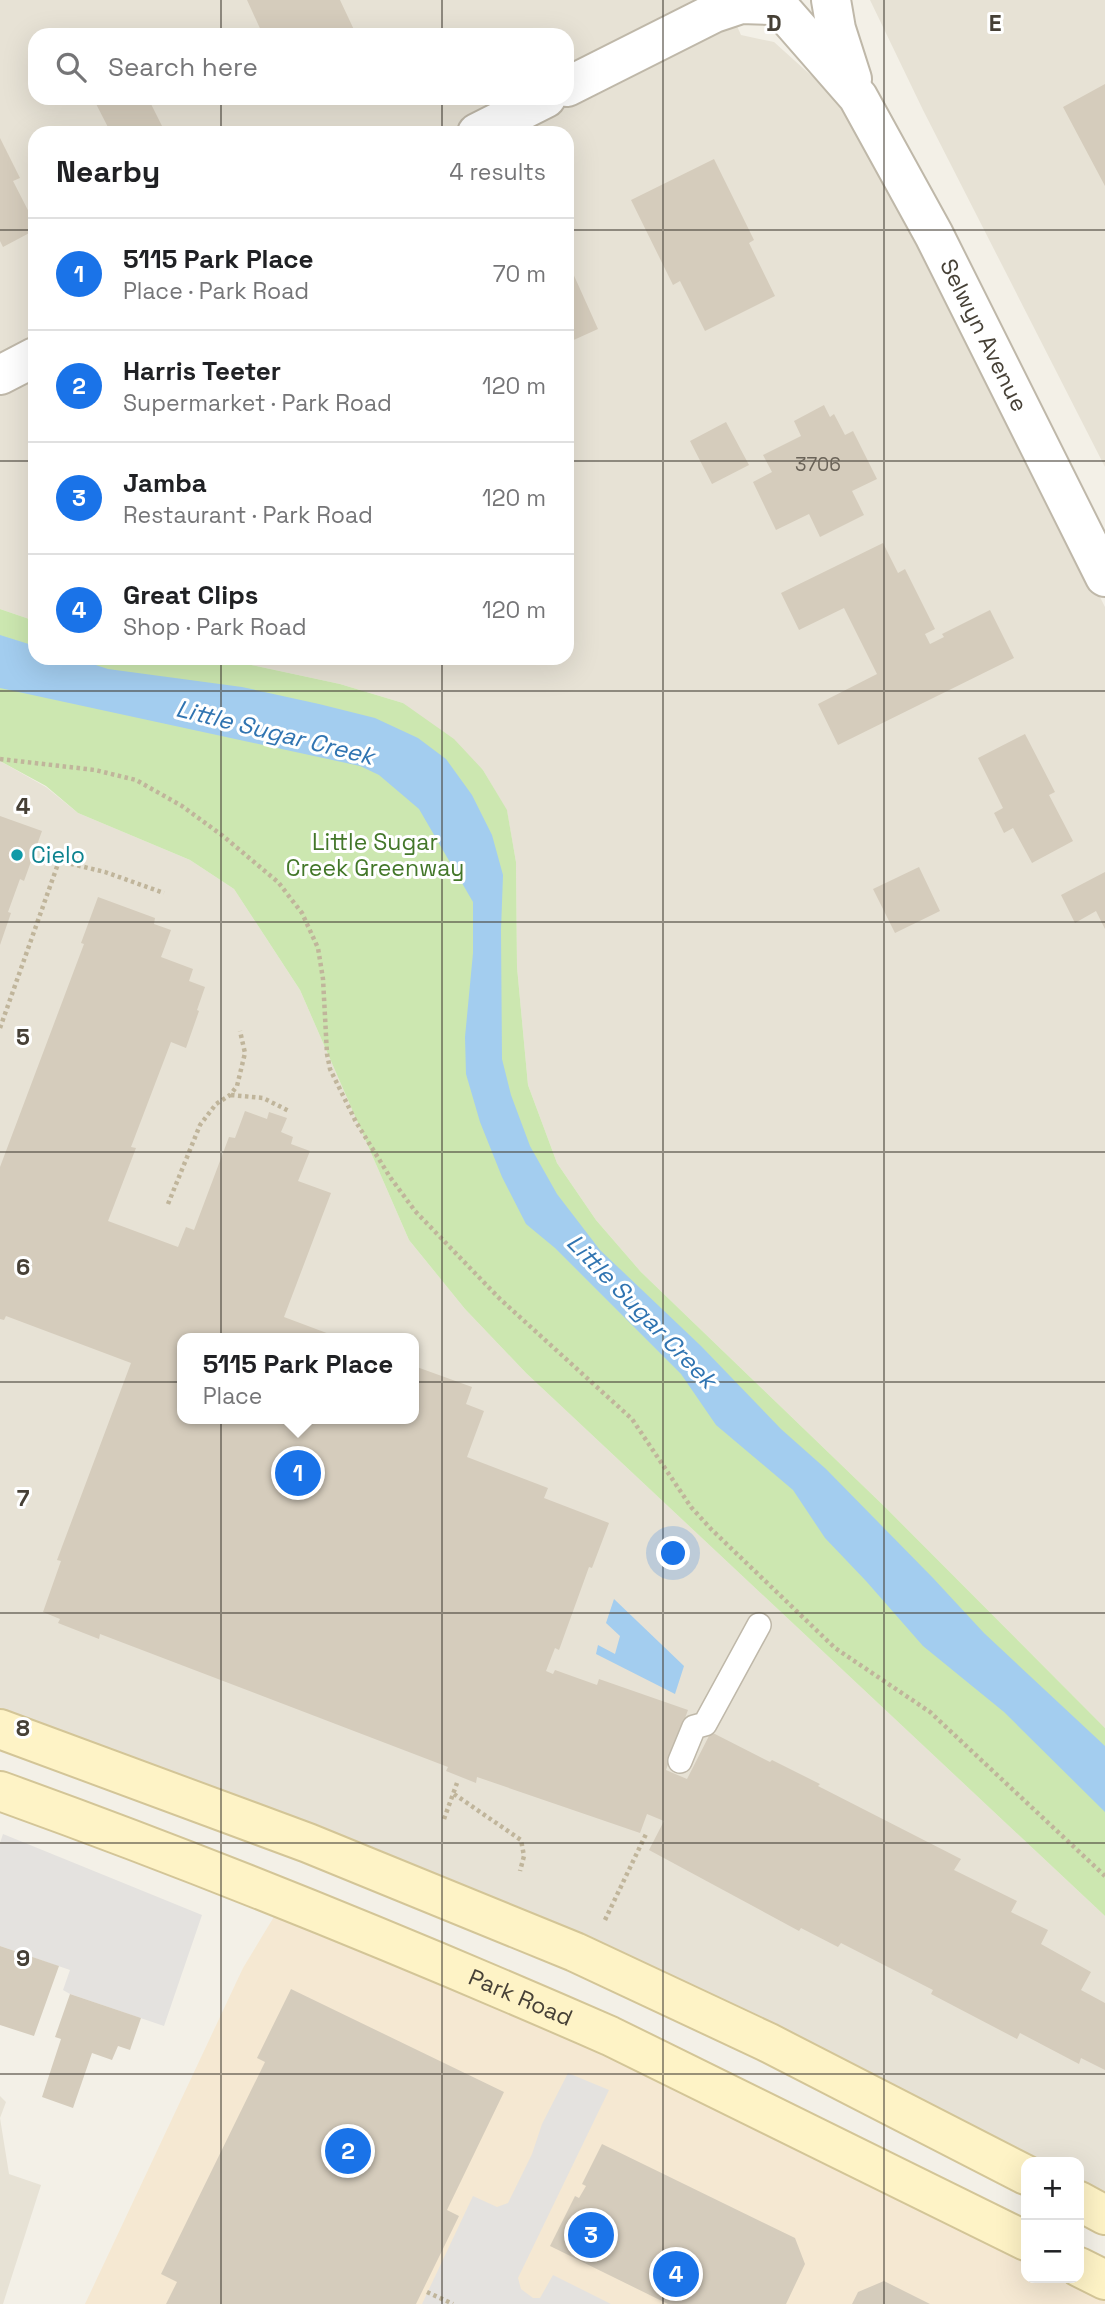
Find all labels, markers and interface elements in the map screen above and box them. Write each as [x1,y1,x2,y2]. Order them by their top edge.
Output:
text: D [766,8,782,38]
text: E [989,8,1001,38]
search box [28,28,574,105]
icon: search [52,48,90,86]
text: Search here [108,50,258,84]
text: Nearby [56,152,160,191]
text: 4 results [449,157,546,187]
text: 5115 Park Place [123,242,314,276]
street label: Selwyn Avenue [933,254,1035,416]
text: 1 [74,259,84,289]
text: 70 m [493,259,546,289]
text: Place · Park Road [123,276,309,306]
text: Harris Teeter [123,354,281,388]
text: 2 [72,371,86,401]
text: 120 m [482,371,546,401]
text: Supermarket · Park Road [123,388,392,418]
house number: 3706 [795,452,841,477]
text: Jamba [123,466,207,500]
text: 3 [72,483,86,513]
text: 120 m [482,483,546,513]
text: Restaurant · Park Road [123,500,373,530]
text: Great Clips [123,578,258,612]
text: 4 [72,595,86,625]
text: 120 m [482,595,546,625]
text: Shop · Park Road [123,612,307,642]
water label: Little Sugar Creek [173,692,380,772]
text: 4 [16,791,31,821]
park label: Little Sugar Creek Greenway [286,827,464,883]
place label: Cielo [31,840,85,870]
marker: Cielo [9,847,25,863]
text: 5 [16,1022,30,1052]
water label: Little Sugar Creek [560,1227,726,1397]
text: 6 [16,1252,30,1282]
popup [177,1333,419,1424]
text: 5115 Park Place [203,1347,393,1381]
text: Place [203,1381,262,1411]
pin: 1 [275,1447,321,1499]
text: 7 [17,1483,30,1513]
your location [656,1536,690,1570]
text: 8 [16,1713,30,1743]
text: 9 [16,1943,30,1973]
street label: Park Road [464,1962,577,2033]
pin: 2 [325,2125,371,2177]
map controls [1021,2157,1084,2283]
button: + [1021,2157,1084,2220]
pin: 3 [568,2209,614,2261]
button: − [1021,2220,1084,2283]
pin: 4 [653,2248,699,2300]

